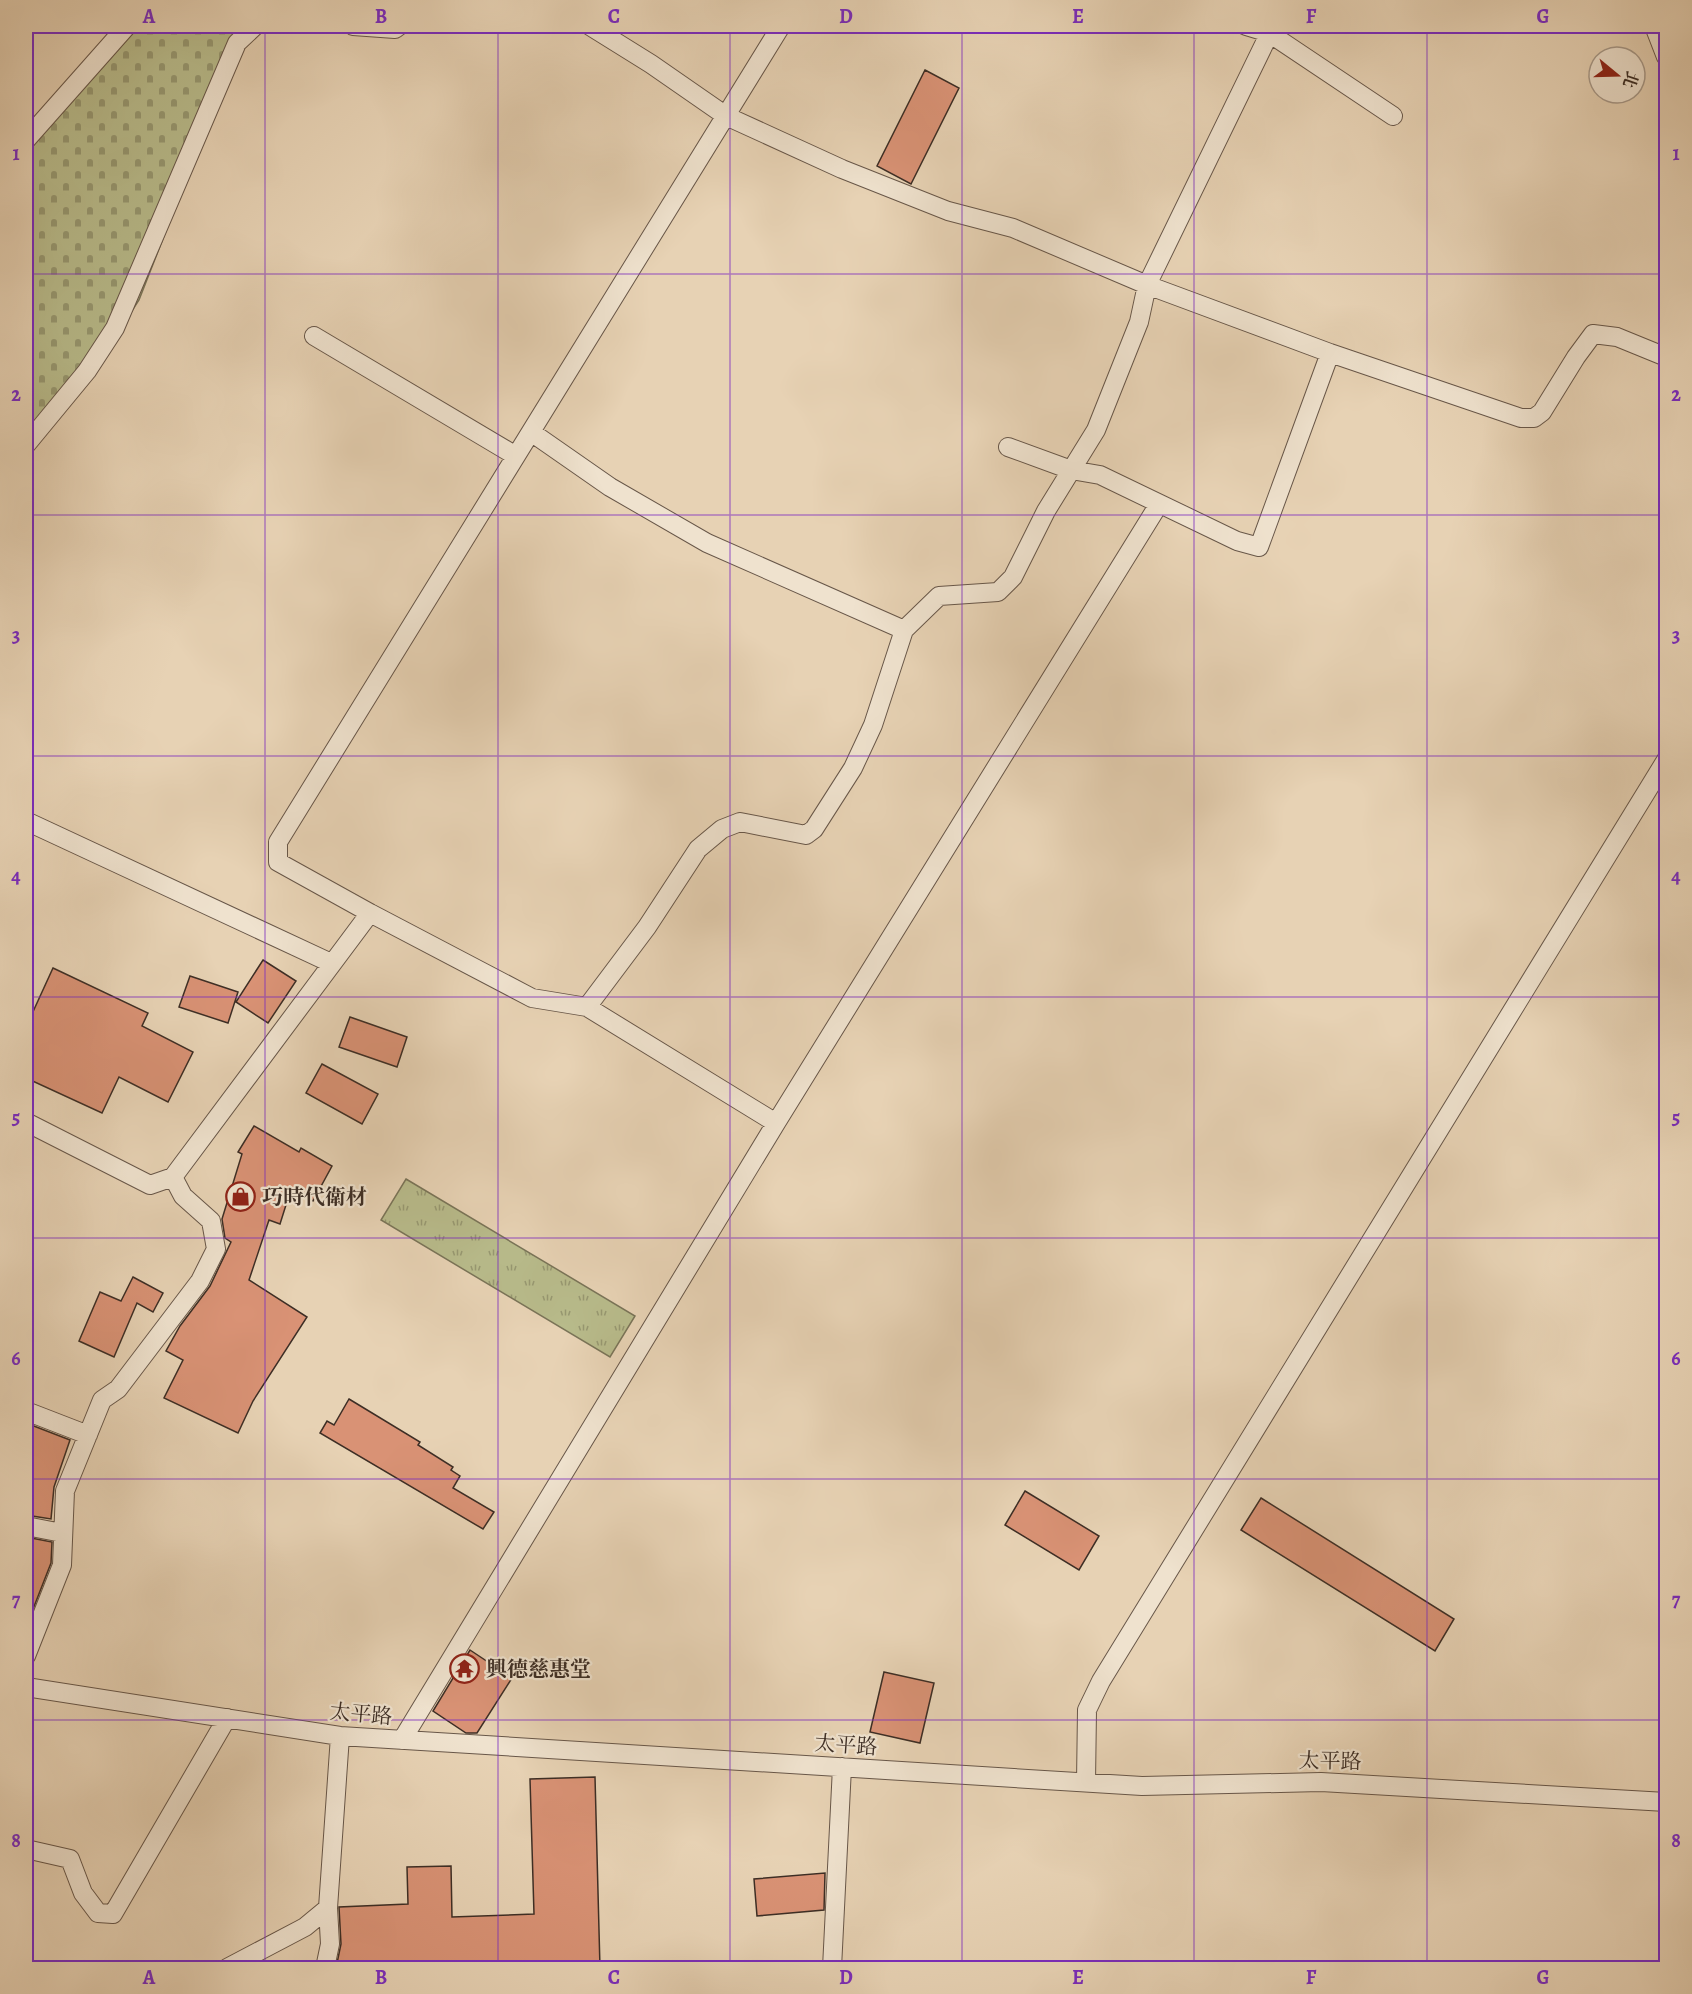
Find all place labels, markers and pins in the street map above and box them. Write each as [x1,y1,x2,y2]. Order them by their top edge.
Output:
shop icon: 巧時代衛材 [225,1181,257,1213]
place label: 巧時代衛材 [262,1183,367,1211]
temple icon: 興德慈惠堂 [449,1653,481,1685]
place label: 興德慈惠堂 [486,1655,591,1683]

